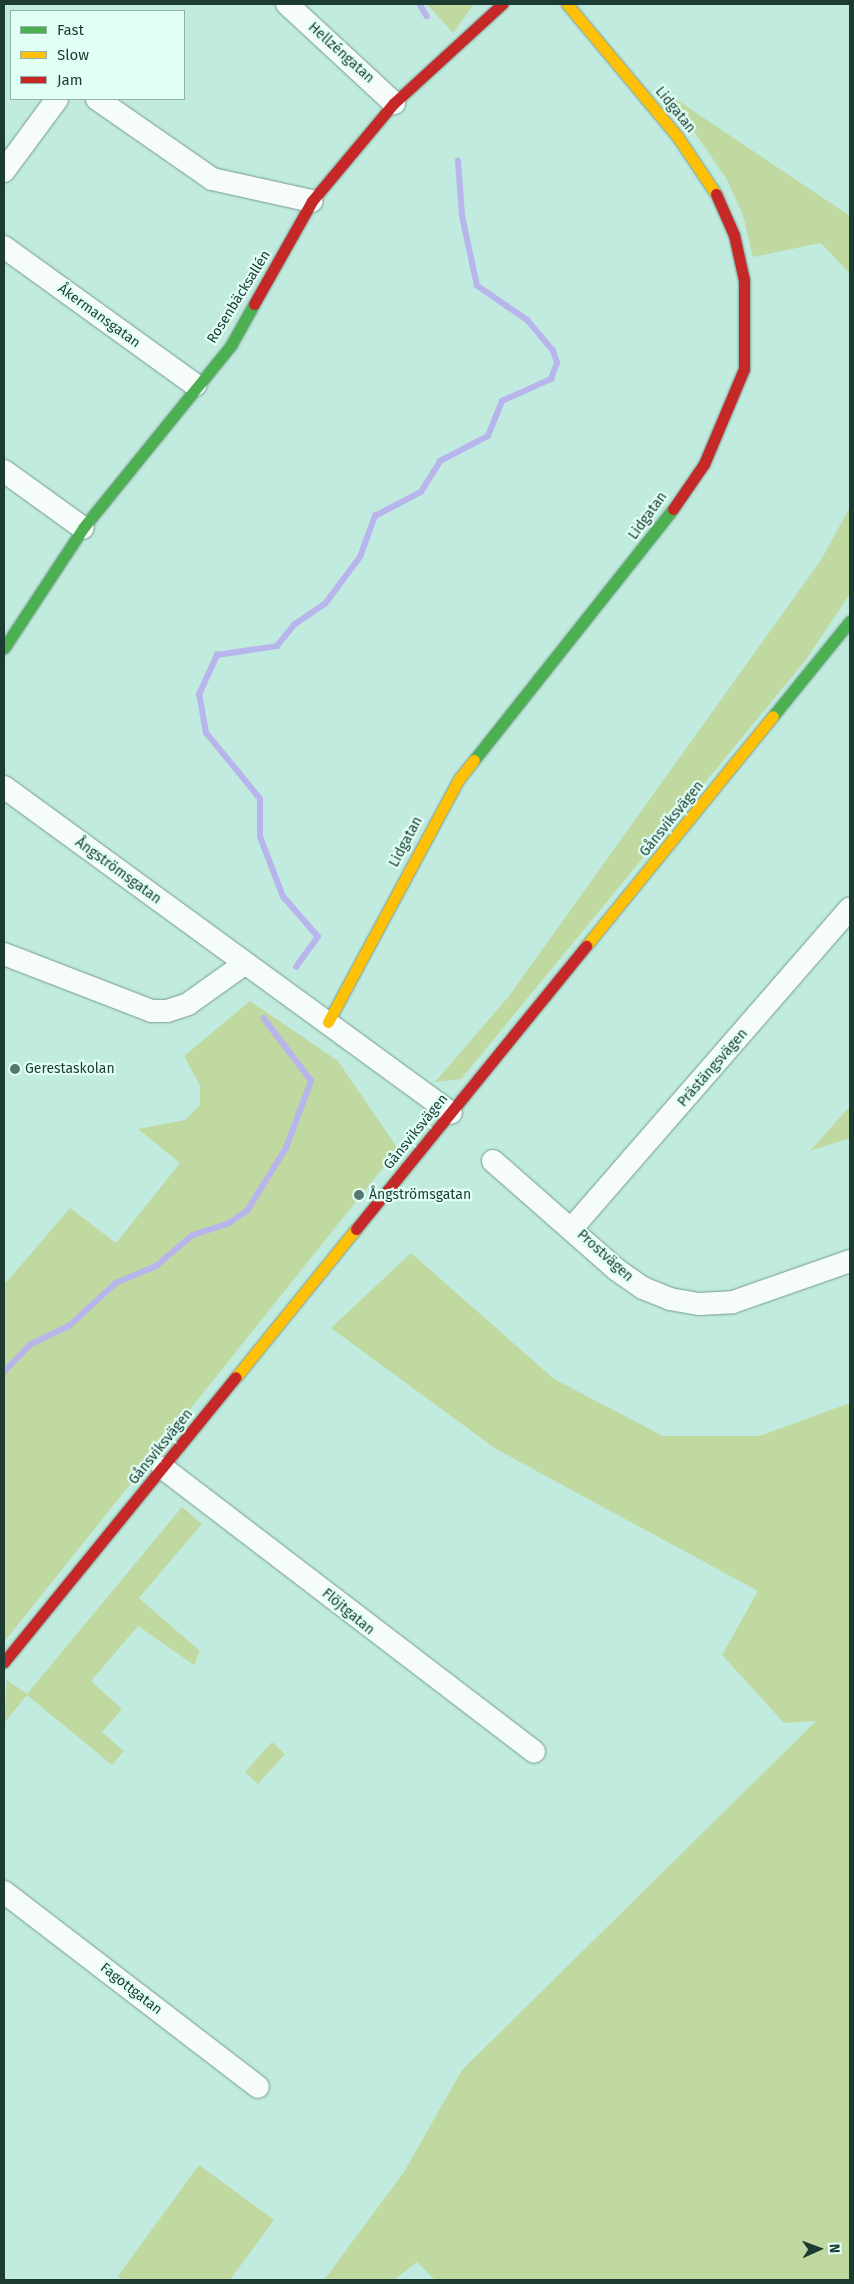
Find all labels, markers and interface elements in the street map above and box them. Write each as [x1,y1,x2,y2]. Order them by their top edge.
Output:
legend [10,10,185,100]
street label: Hellzéngatan [305,19,377,87]
text: Fast [57,21,84,39]
text: Slow [57,46,89,64]
text: Jam [57,71,83,89]
street label: Lidgatan [651,83,699,137]
street label: Rosenbäcksallén [204,248,274,346]
street label: Åkermansgatan [54,280,144,352]
street label: Lidgatan [625,489,671,543]
street label: Gånsviksvägen [636,778,708,860]
street label: Lidgatan [386,814,426,870]
street label: Ångströmsgatan [72,834,164,908]
street label: Prästängsvägen [674,1025,752,1111]
place label: Gerestaskolan [25,1061,115,1077]
marker: Gerestaskolan [9,1063,21,1075]
street label: Gånsviksvägen [380,1091,452,1173]
place label: Ångströmsgatan [369,1187,471,1203]
marker: Ångströmsgatan [353,1189,365,1201]
street label: Prostvägen [574,1226,636,1286]
street label: Gånsviksvägen [125,1406,197,1488]
street label: Flöjtgatan [318,1585,378,1639]
street label: Fagottgatan [97,1960,165,2018]
north arrow [794,2224,844,2274]
text: N [826,2244,843,2253]

